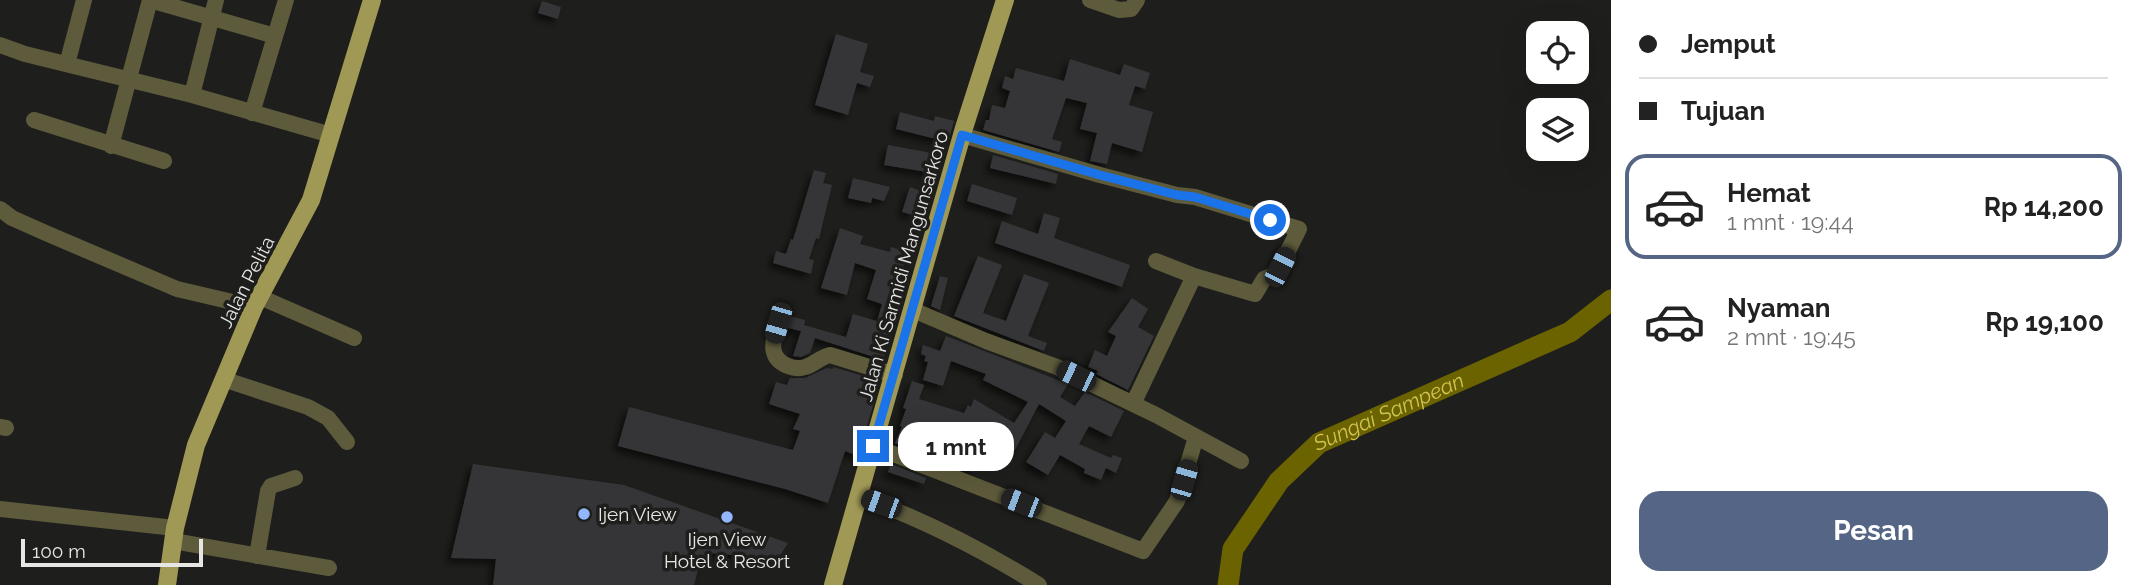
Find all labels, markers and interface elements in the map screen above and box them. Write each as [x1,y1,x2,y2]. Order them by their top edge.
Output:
map controls [1526,21,1589,161]
button: locate [1526,21,1589,84]
text: Jemput [1681,29,1776,59]
text: Tujuan [1681,96,1765,126]
button: layers [1526,98,1589,161]
street label: Jalan Ki Sarmidi Mangunsarkoro [854,128,952,404]
icon: car [1643,175,1706,238]
text: Hemat [1727,178,1811,208]
text: Rp 14,200 [1984,192,2104,222]
route start [1254,204,1286,236]
text: 1 mnt · 19:44 [1727,208,1854,235]
street label: Jalan Pelita [214,233,278,331]
car [1262,244,1299,290]
icon: car [1643,290,1706,353]
text: Nyaman [1727,293,1831,323]
car [763,300,794,346]
text: Rp 19,100 [1985,307,2104,337]
text: 2 mnt · 19:45 [1727,323,1856,350]
car [1053,357,1100,395]
water label: Sungai Sampean [1309,367,1468,456]
callout: 1 mnt [898,422,1013,471]
route end [857,430,889,462]
text: 1 mnt [926,433,986,460]
car [1169,457,1200,503]
car [998,486,1045,520]
car [858,487,905,521]
button: Pesan [1639,491,2108,571]
place label: Ijen View [598,503,677,525]
marker: Ijen View [576,506,592,522]
marker: Ijen View Hotel & Resort [719,509,735,525]
place label: Ijen View Hotel & Resort [664,528,791,572]
scale bar [21,536,203,568]
text: 100 m [32,540,86,562]

